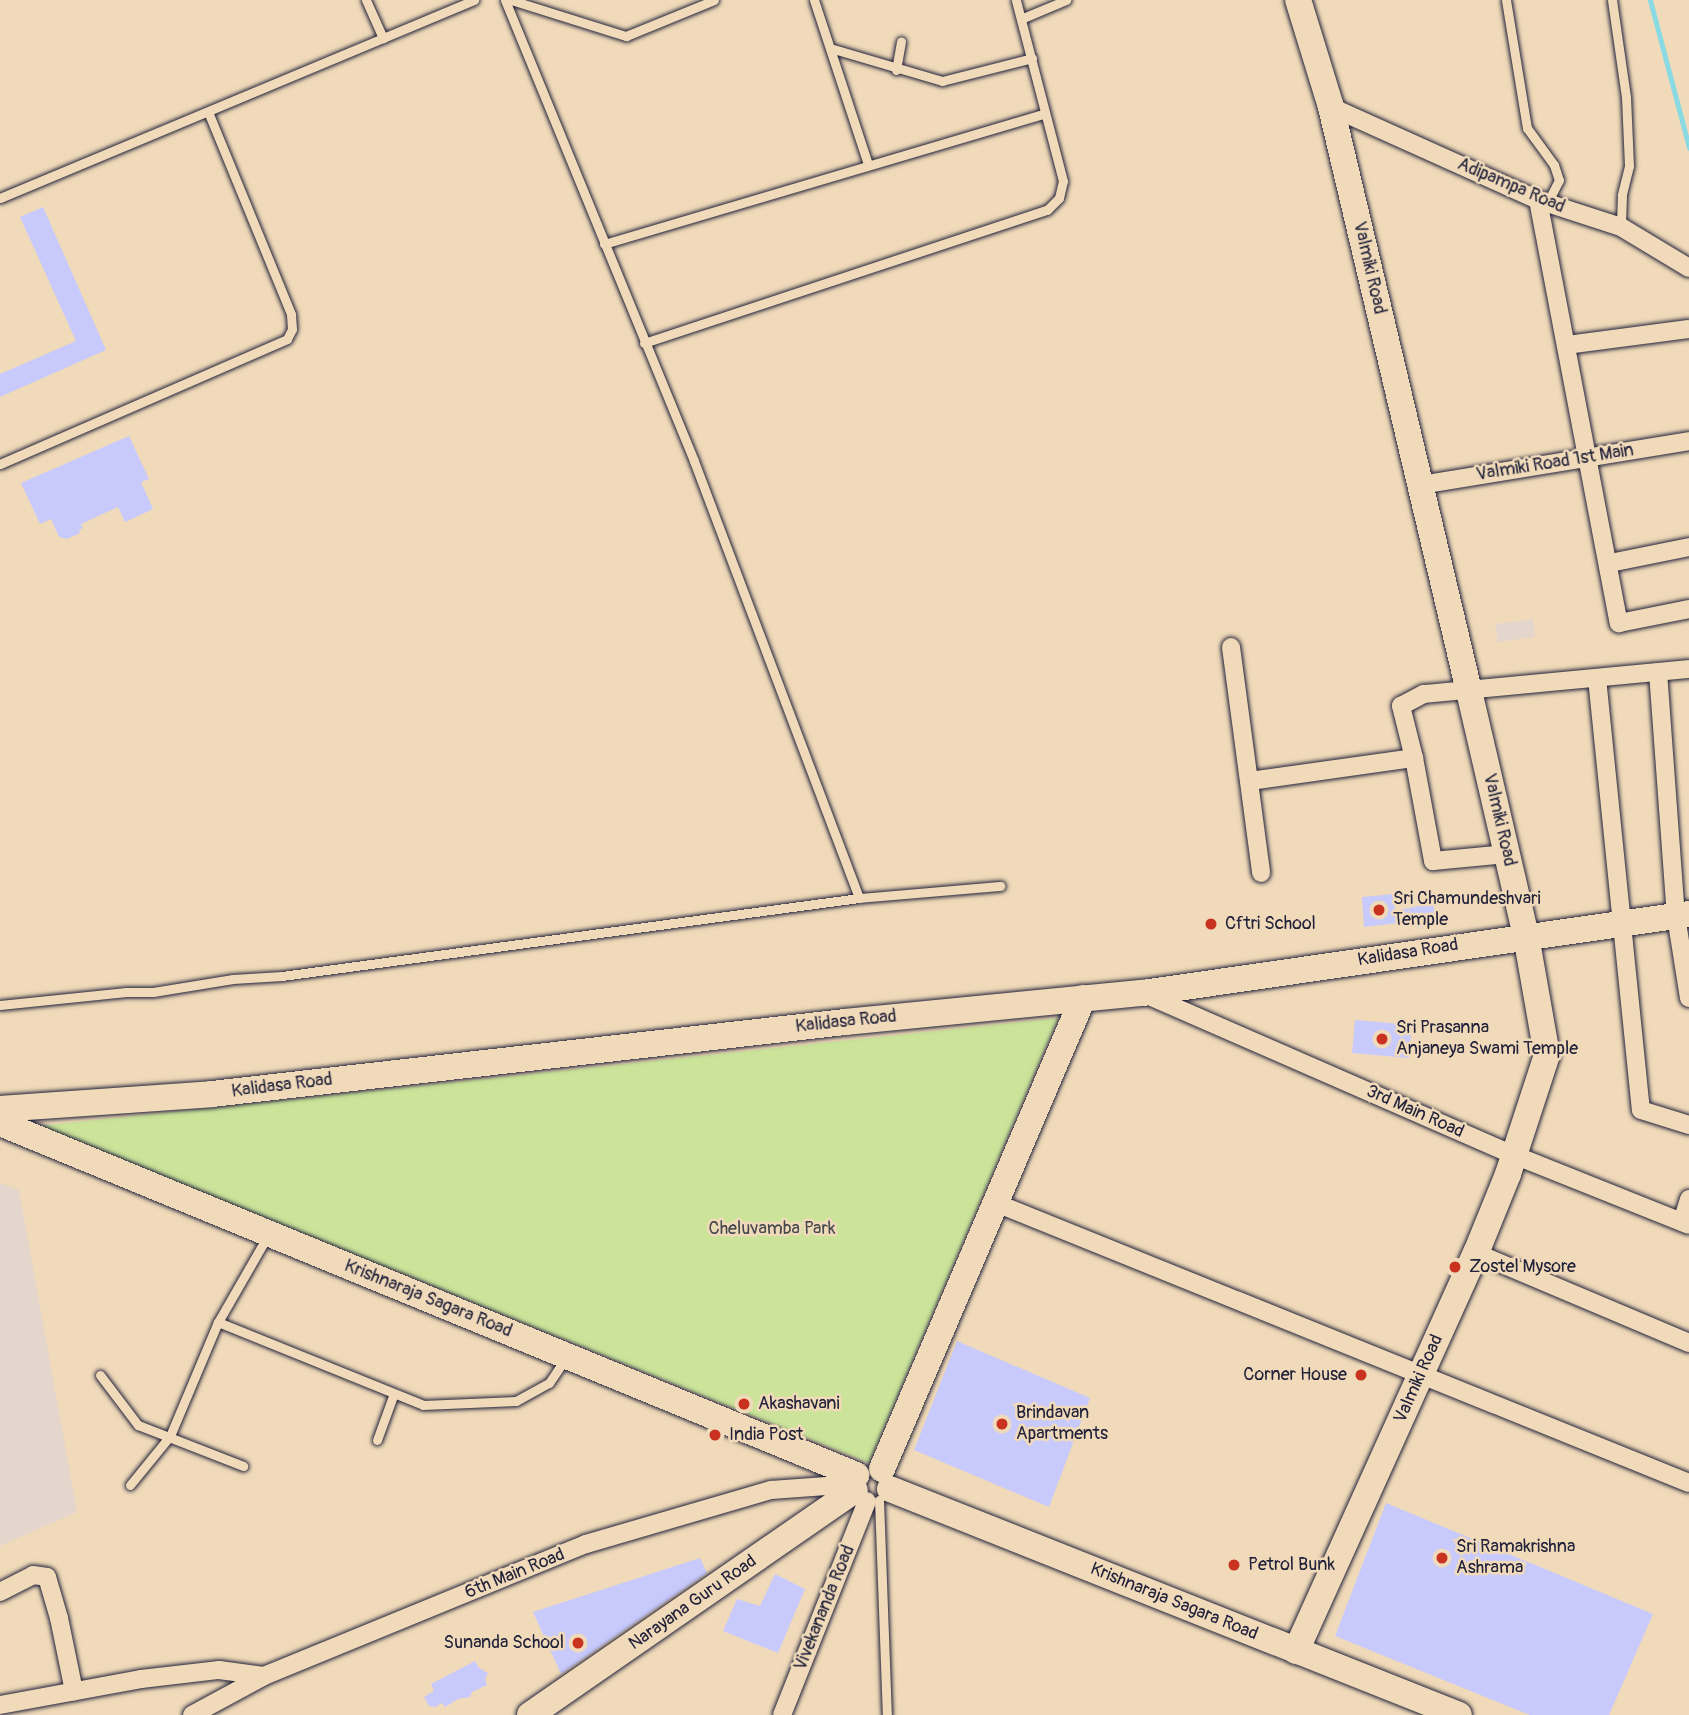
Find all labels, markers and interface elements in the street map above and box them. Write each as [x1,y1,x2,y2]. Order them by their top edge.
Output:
street label: Adipampa Road [1454,154,1568,218]
street label: Valmiki Road [1348,220,1390,316]
street label: Valmiki Road 1st Main [1475,440,1635,486]
street label: Valmiki Road [1478,772,1520,868]
place label: Sri Chamundeshvari Temple [1393,889,1541,932]
marker: Sri Chamundeshvari Temple [1371,902,1387,918]
place label: Cftri School [1225,913,1316,935]
marker: Cftri School [1203,916,1219,932]
street label: Kalidasa Road [1356,934,1460,972]
street label: Kalidasa Road [794,1006,898,1038]
place label: Sri Prasanna Anjaneya Swami Temple [1396,1018,1578,1060]
marker: Sri Prasanna Anjaneya Swami Temple [1374,1031,1390,1047]
street label: Kalidasa Road [230,1069,334,1103]
street label: 3rd Main Road [1363,1081,1467,1143]
park label: Cheluvamba Park [709,1218,835,1240]
street label: Krishnaraja Sagara Road [341,1255,515,1343]
place label: Zostel Mysore [1469,1256,1576,1278]
marker: Zostel Mysore [1447,1259,1463,1275]
street label: Valmiki Road [1390,1331,1448,1427]
place label: Corner House [1243,1364,1347,1386]
marker: Corner House [1353,1367,1369,1383]
place label: Akashavani [758,1393,840,1415]
marker: Akashavani [736,1396,752,1412]
place label: Brindavan Apartments [1016,1403,1108,1446]
marker: Brindavan Apartments [994,1416,1010,1432]
place label: India Post [729,1424,803,1446]
marker: India Post [707,1427,723,1443]
place label: Sri Ramakrishna Ashrama [1456,1537,1575,1580]
street label: Vivekananda Road [790,1542,860,1674]
street label: 6th Main Road [462,1544,568,1604]
marker: Sri Ramakrishna Ashrama [1434,1550,1450,1566]
street label: Narayana Guru Road [625,1551,761,1655]
place label: Petrol Bunk [1248,1554,1335,1576]
marker: Petrol Bunk [1226,1557,1242,1573]
street label: Krishnaraja Sagara Road [1087,1558,1261,1646]
place label: Sunanda School [443,1632,564,1654]
marker: Sunanda School [570,1635,586,1651]

